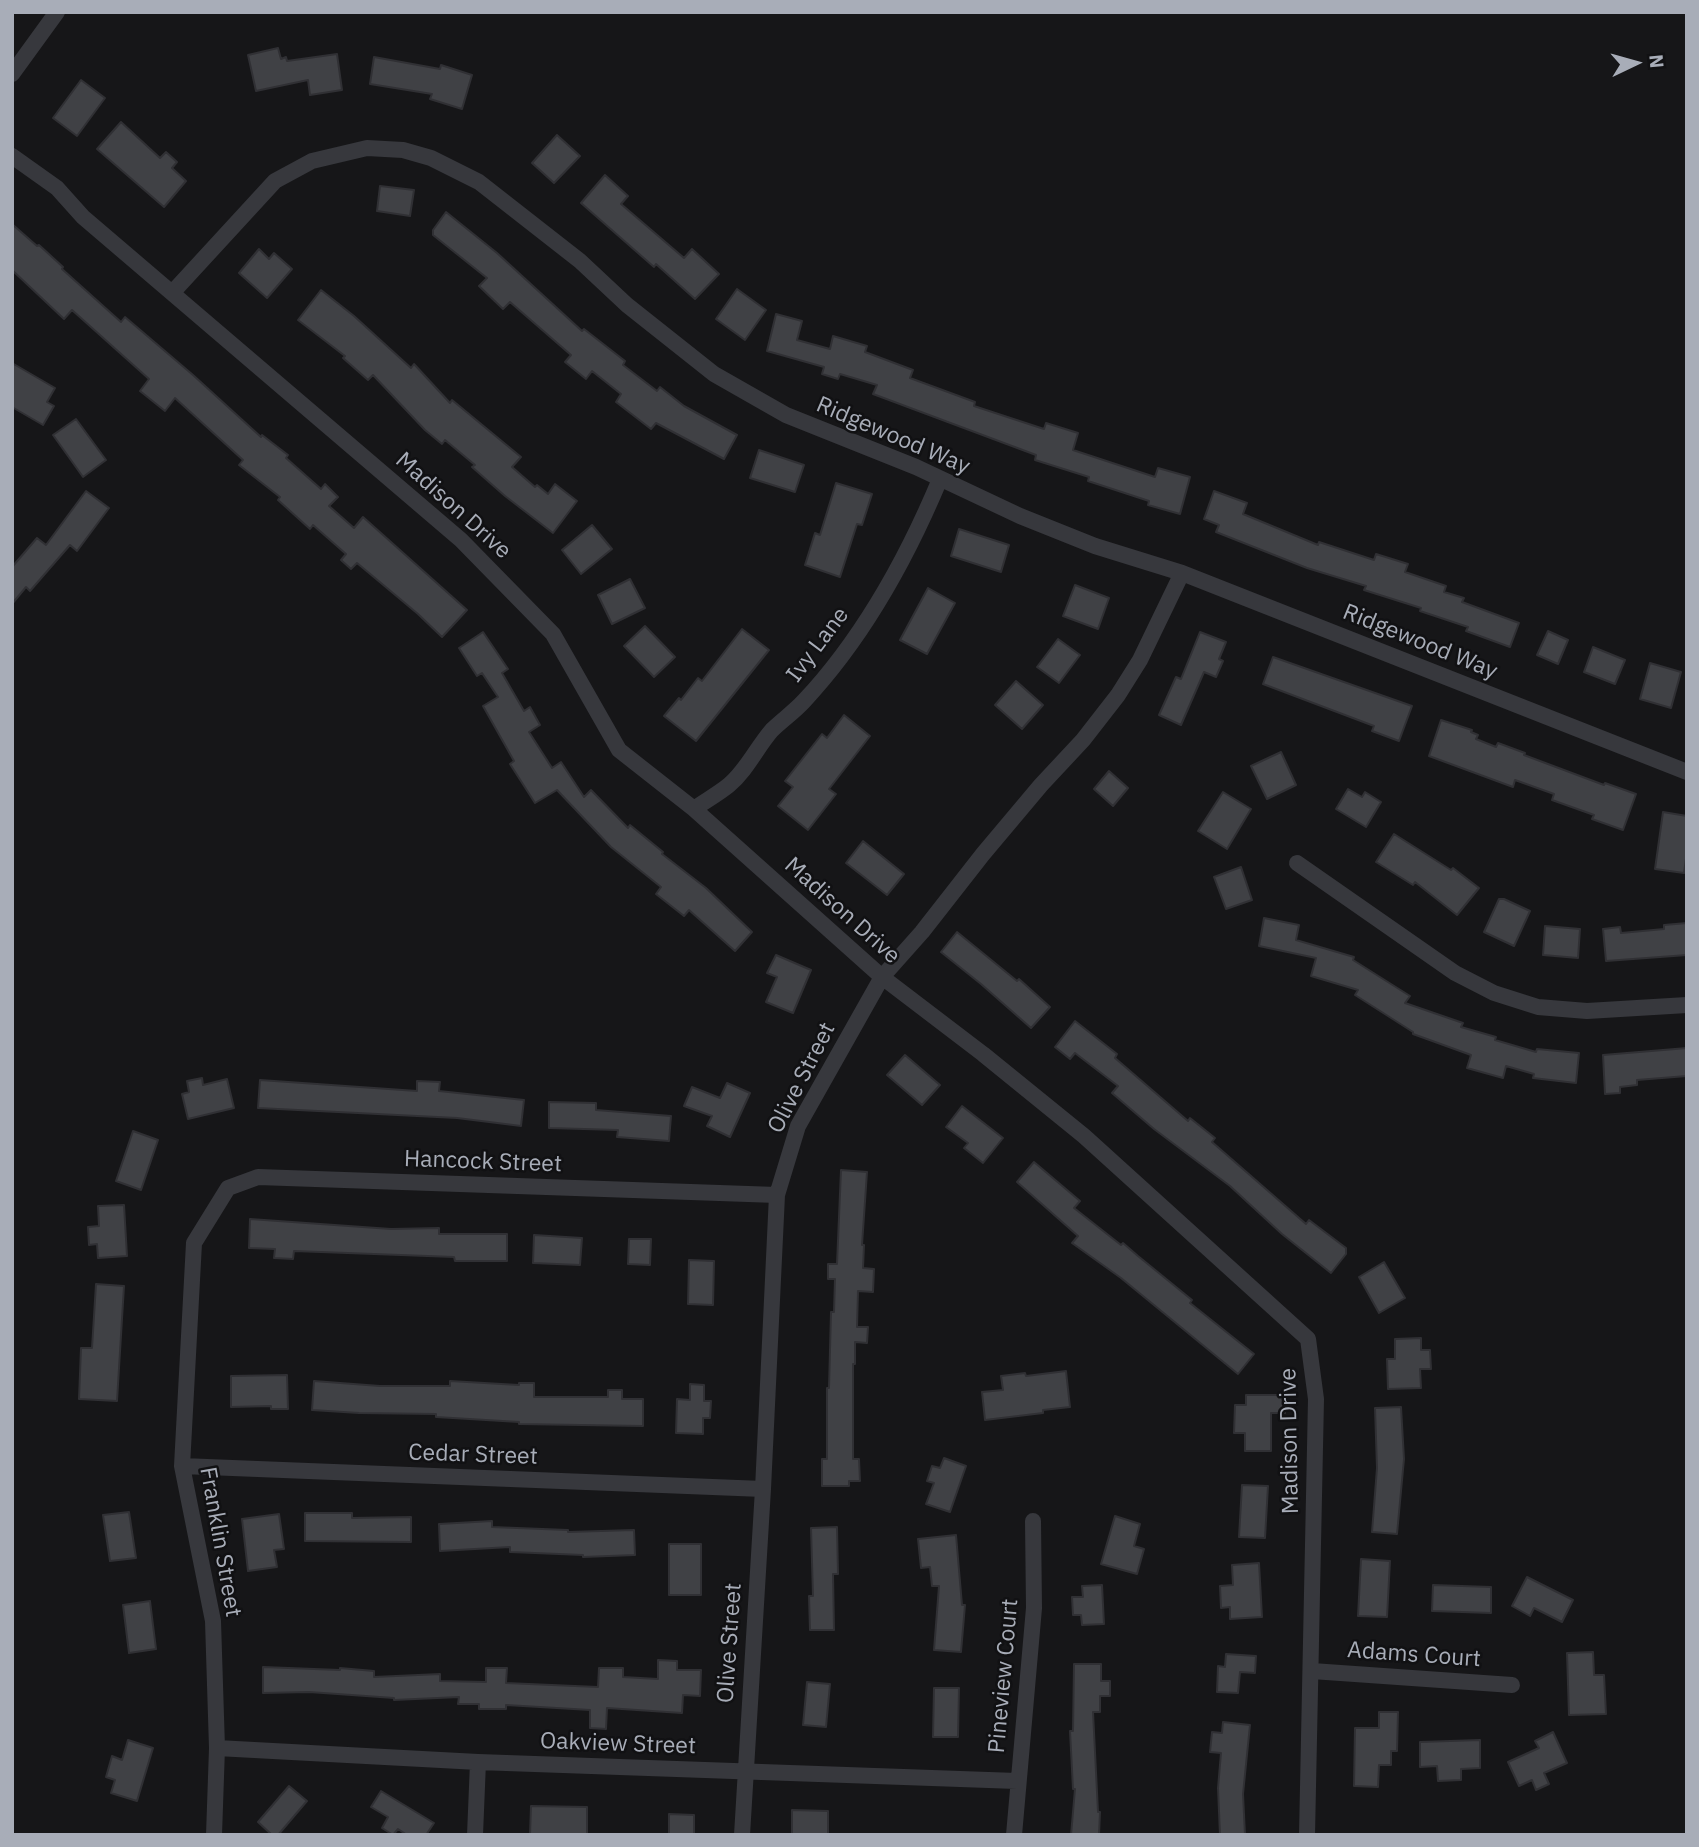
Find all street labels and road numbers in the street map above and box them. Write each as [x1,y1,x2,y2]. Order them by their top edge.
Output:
street label: Ridgewood Way [812,391,974,481]
street label: Madison Drive [390,447,516,565]
street label: Ridgewood Way [1339,598,1501,686]
street label: Ivy Lane [781,602,855,688]
street label: Madison Drive [779,852,905,970]
street label: Olive Street [762,1018,842,1138]
street label: Hancock Street [404,1145,562,1179]
street label: Madison Drive [1275,1368,1305,1514]
street label: Cedar Street [408,1439,538,1471]
street label: Franklin Street [193,1465,247,1619]
street label: Olive Street [712,1582,748,1704]
street label: Pineview Court [984,1598,1024,1754]
street label: Adams Court [1346,1637,1482,1673]
street label: Oakview Street [540,1727,696,1761]

